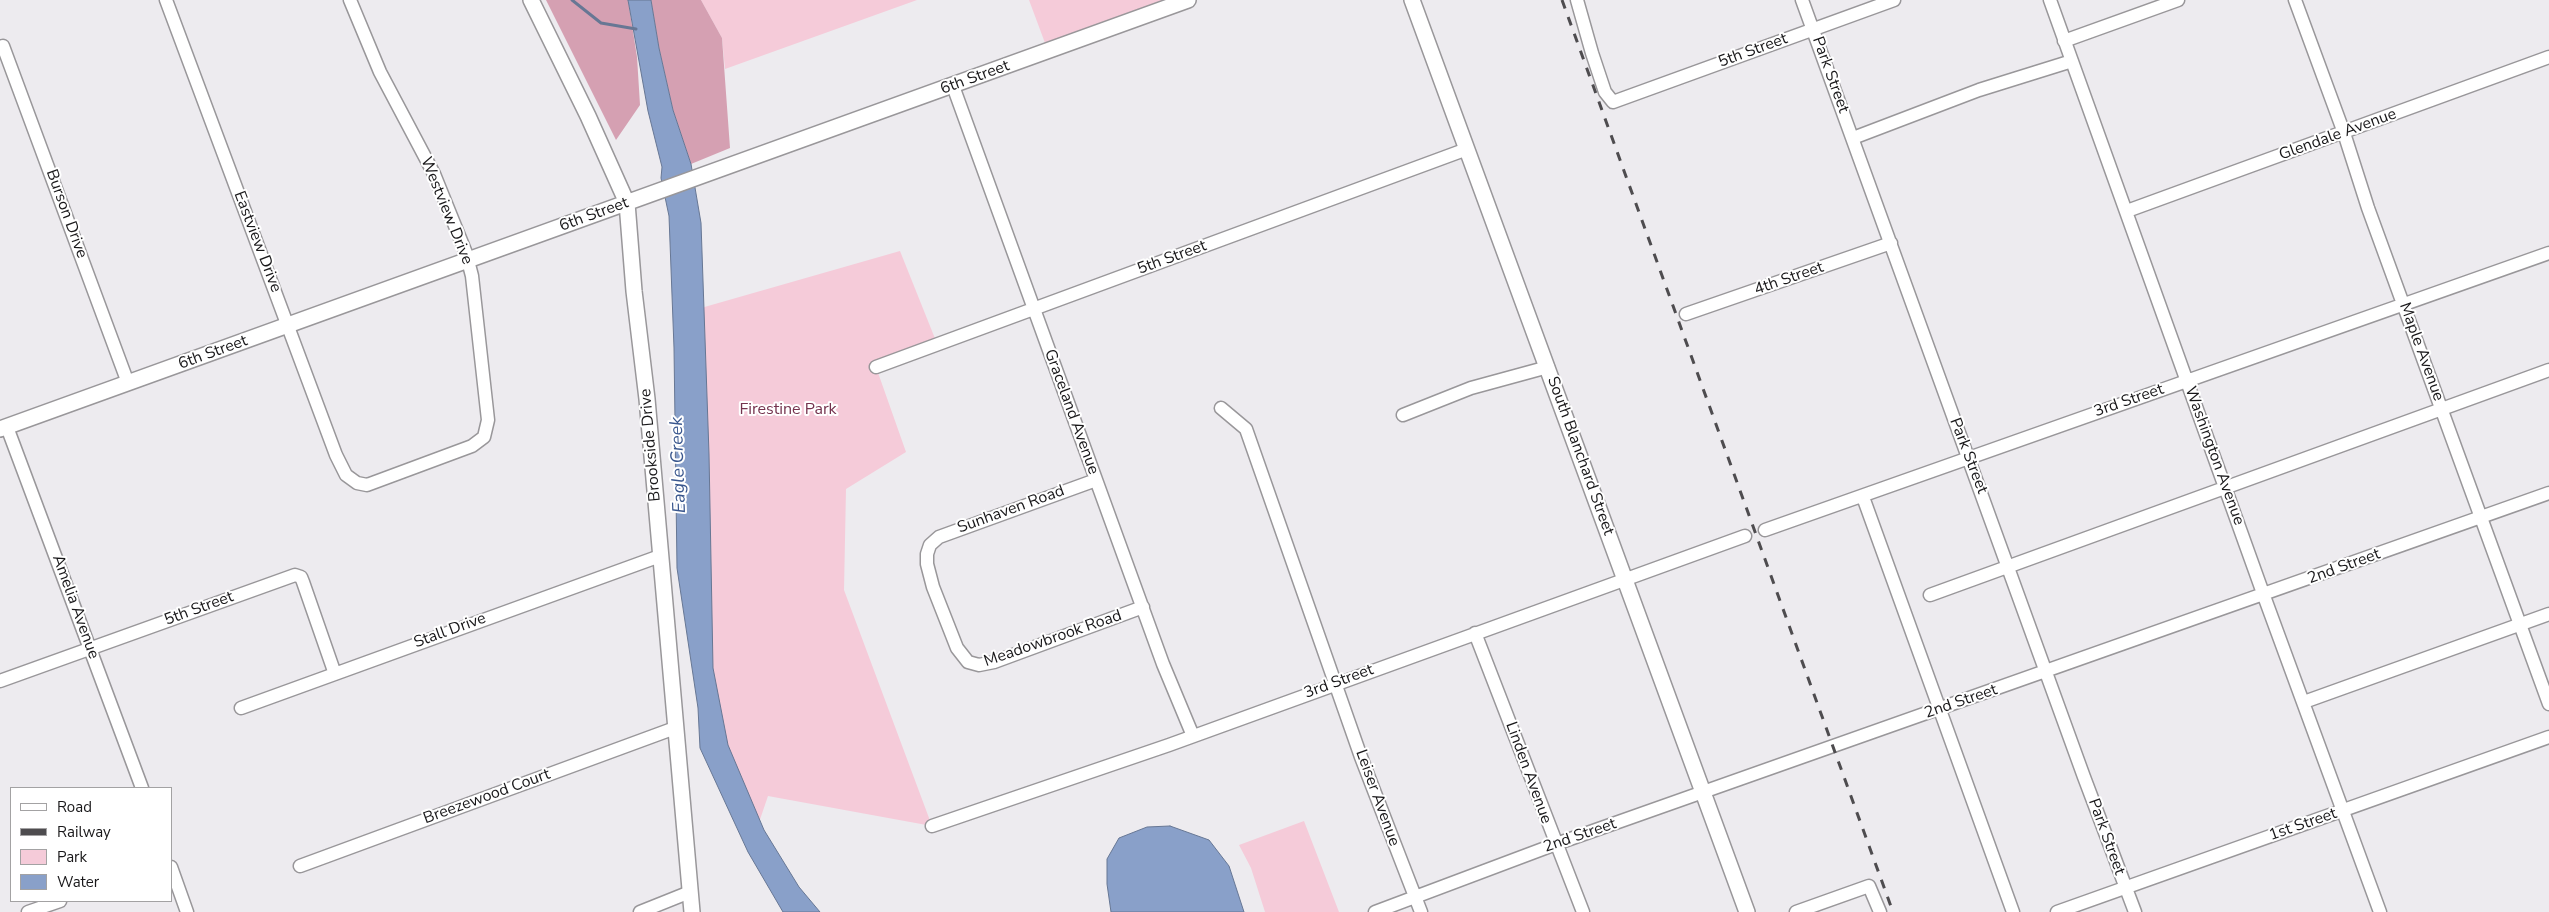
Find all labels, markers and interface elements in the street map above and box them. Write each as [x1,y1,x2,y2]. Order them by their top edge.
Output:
street label: 5th Street [1716,30,1790,72]
street label: Park Street [1807,34,1853,116]
street label: 6th Street [938,57,1012,99]
street label: Glendale Avenue [2277,105,2399,165]
street label: Westview Drive [416,154,476,268]
street label: Burson Drive [41,167,91,261]
street label: Eastview Drive [229,189,285,295]
street label: 6th Street [557,194,631,236]
street label: 5th Street [1135,237,1209,279]
street label: 4th Street [1752,258,1826,300]
street label: Maple Avenue [2394,300,2448,404]
street label: 6th Street [176,332,250,374]
street label: Graceland Avenue [1039,347,1103,477]
street label: South Blanchard Street [1542,374,1618,538]
street label: 3rd Street [2092,380,2166,422]
street label: Washington Avenue [2180,384,2248,528]
street label: Brookside Drive [636,388,666,502]
park label: Firestine Park [739,400,837,420]
street label: Park Street [1945,415,1991,497]
water label: Eagle Creek [667,416,691,514]
street label: Sunhaven Road [955,482,1067,538]
street label: 2nd Street [2305,545,2383,589]
street label: Amelia Avenue [47,552,103,662]
street label: 5th Street [162,588,236,630]
street label: Meadowbrook Road [982,606,1124,672]
street label: Stall Drive [411,609,489,653]
street label: 3rd Street [1302,661,1376,703]
street label: 2nd Street [1922,681,2000,723]
street label: Linden Avenue [1501,719,1555,827]
street label: Leiser Avenue [1351,747,1403,849]
street label: Breezewood Court [421,765,553,829]
legend [10,787,172,902]
street label: Park Street [2083,796,2129,878]
text: Road [57,797,92,817]
street label: 1st Street [2267,804,2339,846]
street label: 2nd Street [1541,815,1619,857]
text: Railway [57,822,111,842]
text: Park [57,847,87,867]
text: Water [57,872,99,892]

